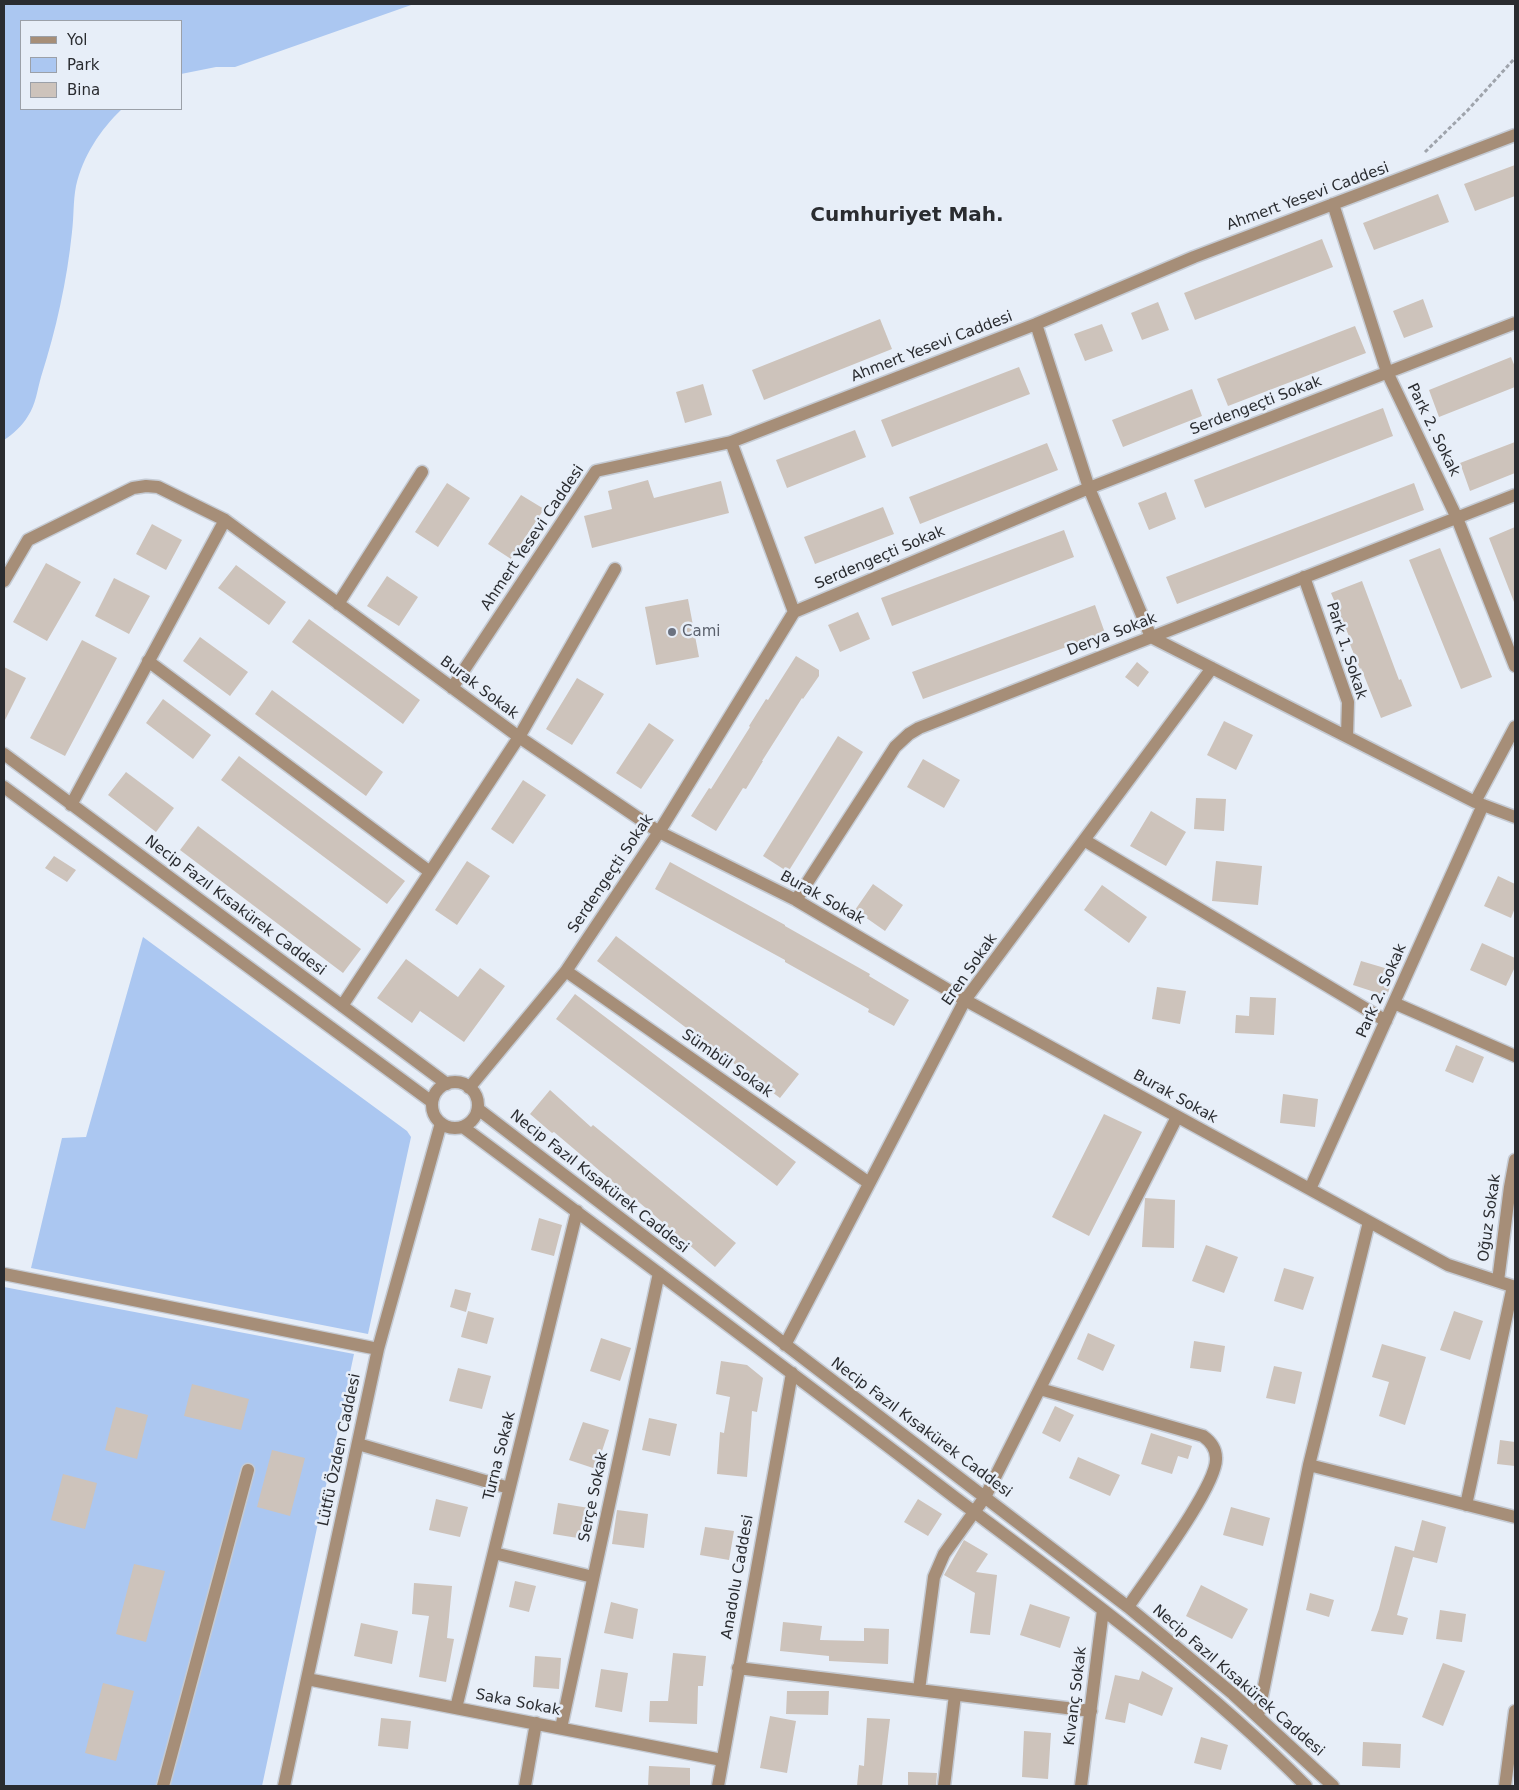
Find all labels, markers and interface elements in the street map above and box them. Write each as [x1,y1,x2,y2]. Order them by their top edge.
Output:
legend [20,20,182,110]
text: Yol [67,31,88,49]
text: Park [67,56,99,74]
text: Bina [67,81,100,99]
street label: Ahmert Yesevi Caddesi [1224,159,1392,235]
district label: Cumhuriyet Mah. [810,204,1004,228]
street label: Ahmert Yesevi Caddesi [849,308,1015,386]
street label: Serdengeçti Sokak [1188,373,1324,439]
street label: Park 2. Sokak [1403,381,1463,479]
street label: Ahmert Yesevi Caddesi [478,462,588,614]
street label: Serdengeçti Sokak [812,522,948,594]
street label: Park 1. Sokak [1322,600,1370,702]
street label: Derya Sokak [1065,610,1159,660]
place label: Cami [682,623,720,641]
marker: Cami [666,626,678,638]
street label: Burak Sokak [436,653,522,723]
street label: Serdengeçti Sokak [564,811,658,937]
street label: Necip Fazıl Kısakürek Caddesi [141,832,329,980]
street label: Burak Sokak [777,867,867,929]
street label: Eren Sokak [939,931,1001,1009]
street label: Park 2. Sokak [1353,941,1411,1041]
street label: Sümbül Sokak [678,1026,776,1102]
street label: Burak Sokak [1130,1066,1220,1128]
street label: Necip Fazıl Kısakürek Caddesi [506,1107,692,1257]
street label: Oğuz Sokak [1475,1173,1505,1263]
street label: Necip Fazıl Kısakürek Caddesi [827,1354,1015,1502]
street label: Lütfü Özden Caddesi [315,1372,365,1528]
street label: Turna Sokak [480,1410,520,1502]
street label: Serçe Sokak [576,1450,612,1544]
street label: Anadolu Caddesi [718,1513,758,1641]
street label: Necip Fazıl Kısakürek Caddesi [1148,1601,1328,1761]
street label: Kıvanç Sokak [1061,1645,1091,1747]
street label: Saka Sokak [474,1686,562,1720]

